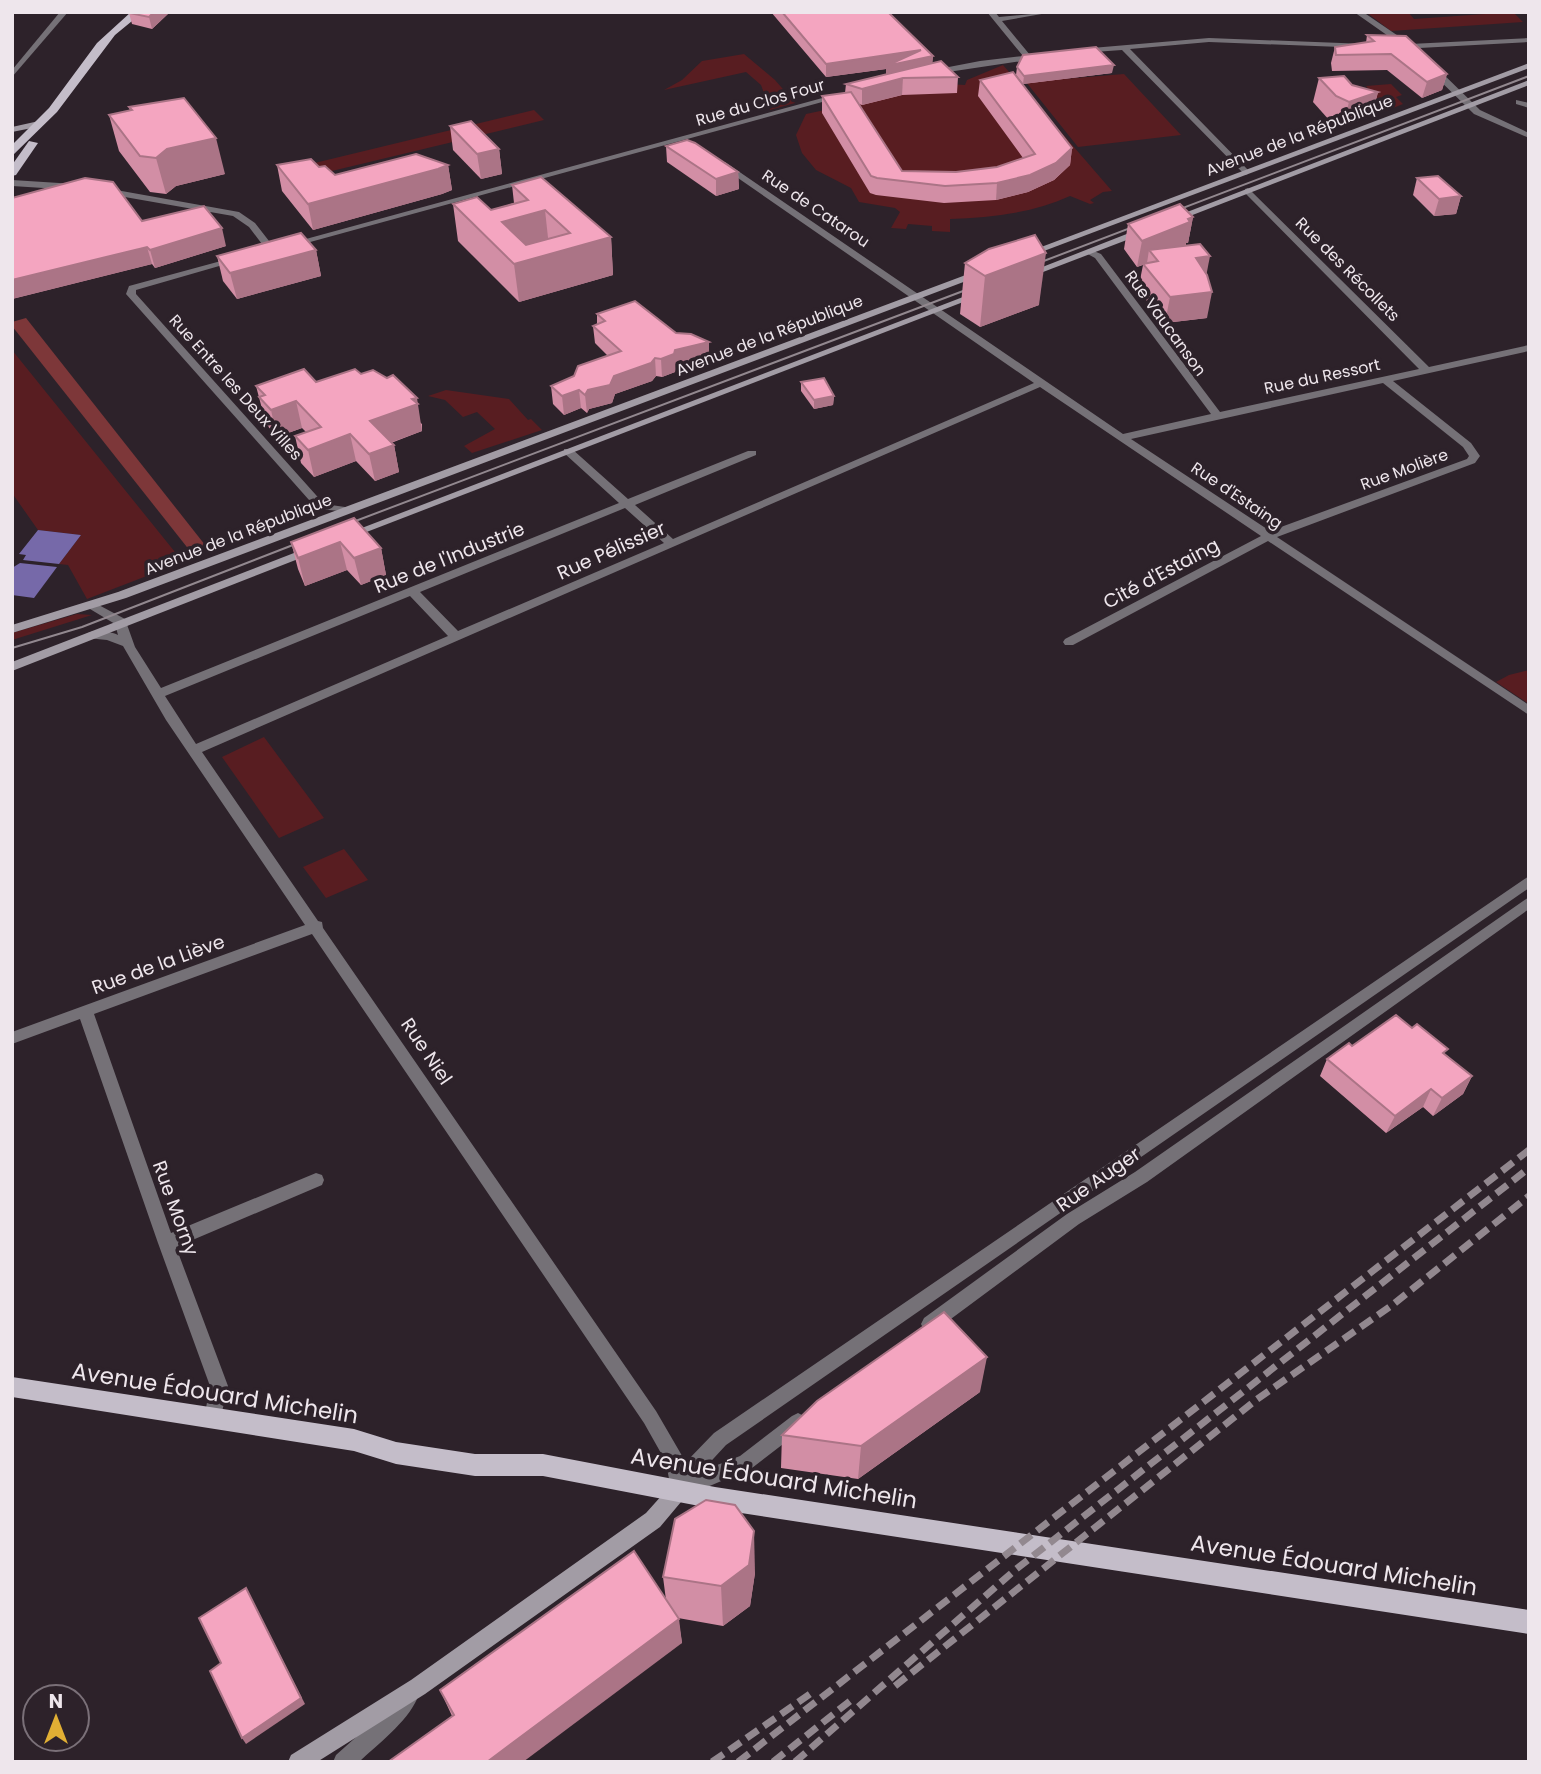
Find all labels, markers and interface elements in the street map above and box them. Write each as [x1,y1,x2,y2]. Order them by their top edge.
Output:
street label: Rue du Clos Four [693,73,827,132]
street label: Avenue de la République [1202,89,1396,182]
street label: Rue de Catarou [757,164,874,253]
street label: Rue des Récollets [1290,212,1405,327]
street label: Rue Vaucanson [1119,266,1212,381]
street label: Avenue de la République [672,289,866,382]
street label: Rue Entre les Deux Villes [164,309,308,465]
street label: Rue du Ressort [1262,353,1382,400]
street label: Rue Molière [1357,443,1451,496]
street label: Rue d'Estaing [1186,456,1287,535]
street label: Avenue de la République [141,488,335,581]
street label: Rue de l'Industrie [370,515,528,600]
street label: Rue Pélissier [553,515,670,586]
street label: Cité d'Estaing [1098,531,1224,615]
street label: Rue de la Liève [88,928,229,1001]
street label: Rue Niel [394,1013,459,1090]
street label: Rue Auger [1051,1140,1146,1218]
street label: Rue Morny [146,1157,205,1260]
street label: Avenue Édouard Michelin [69,1355,361,1431]
street label: Avenue Édouard Michelin [628,1440,920,1516]
street label: Avenue Édouard Michelin [1188,1527,1480,1603]
north arrow [21,1683,91,1753]
text: N [49,1688,63,1715]

